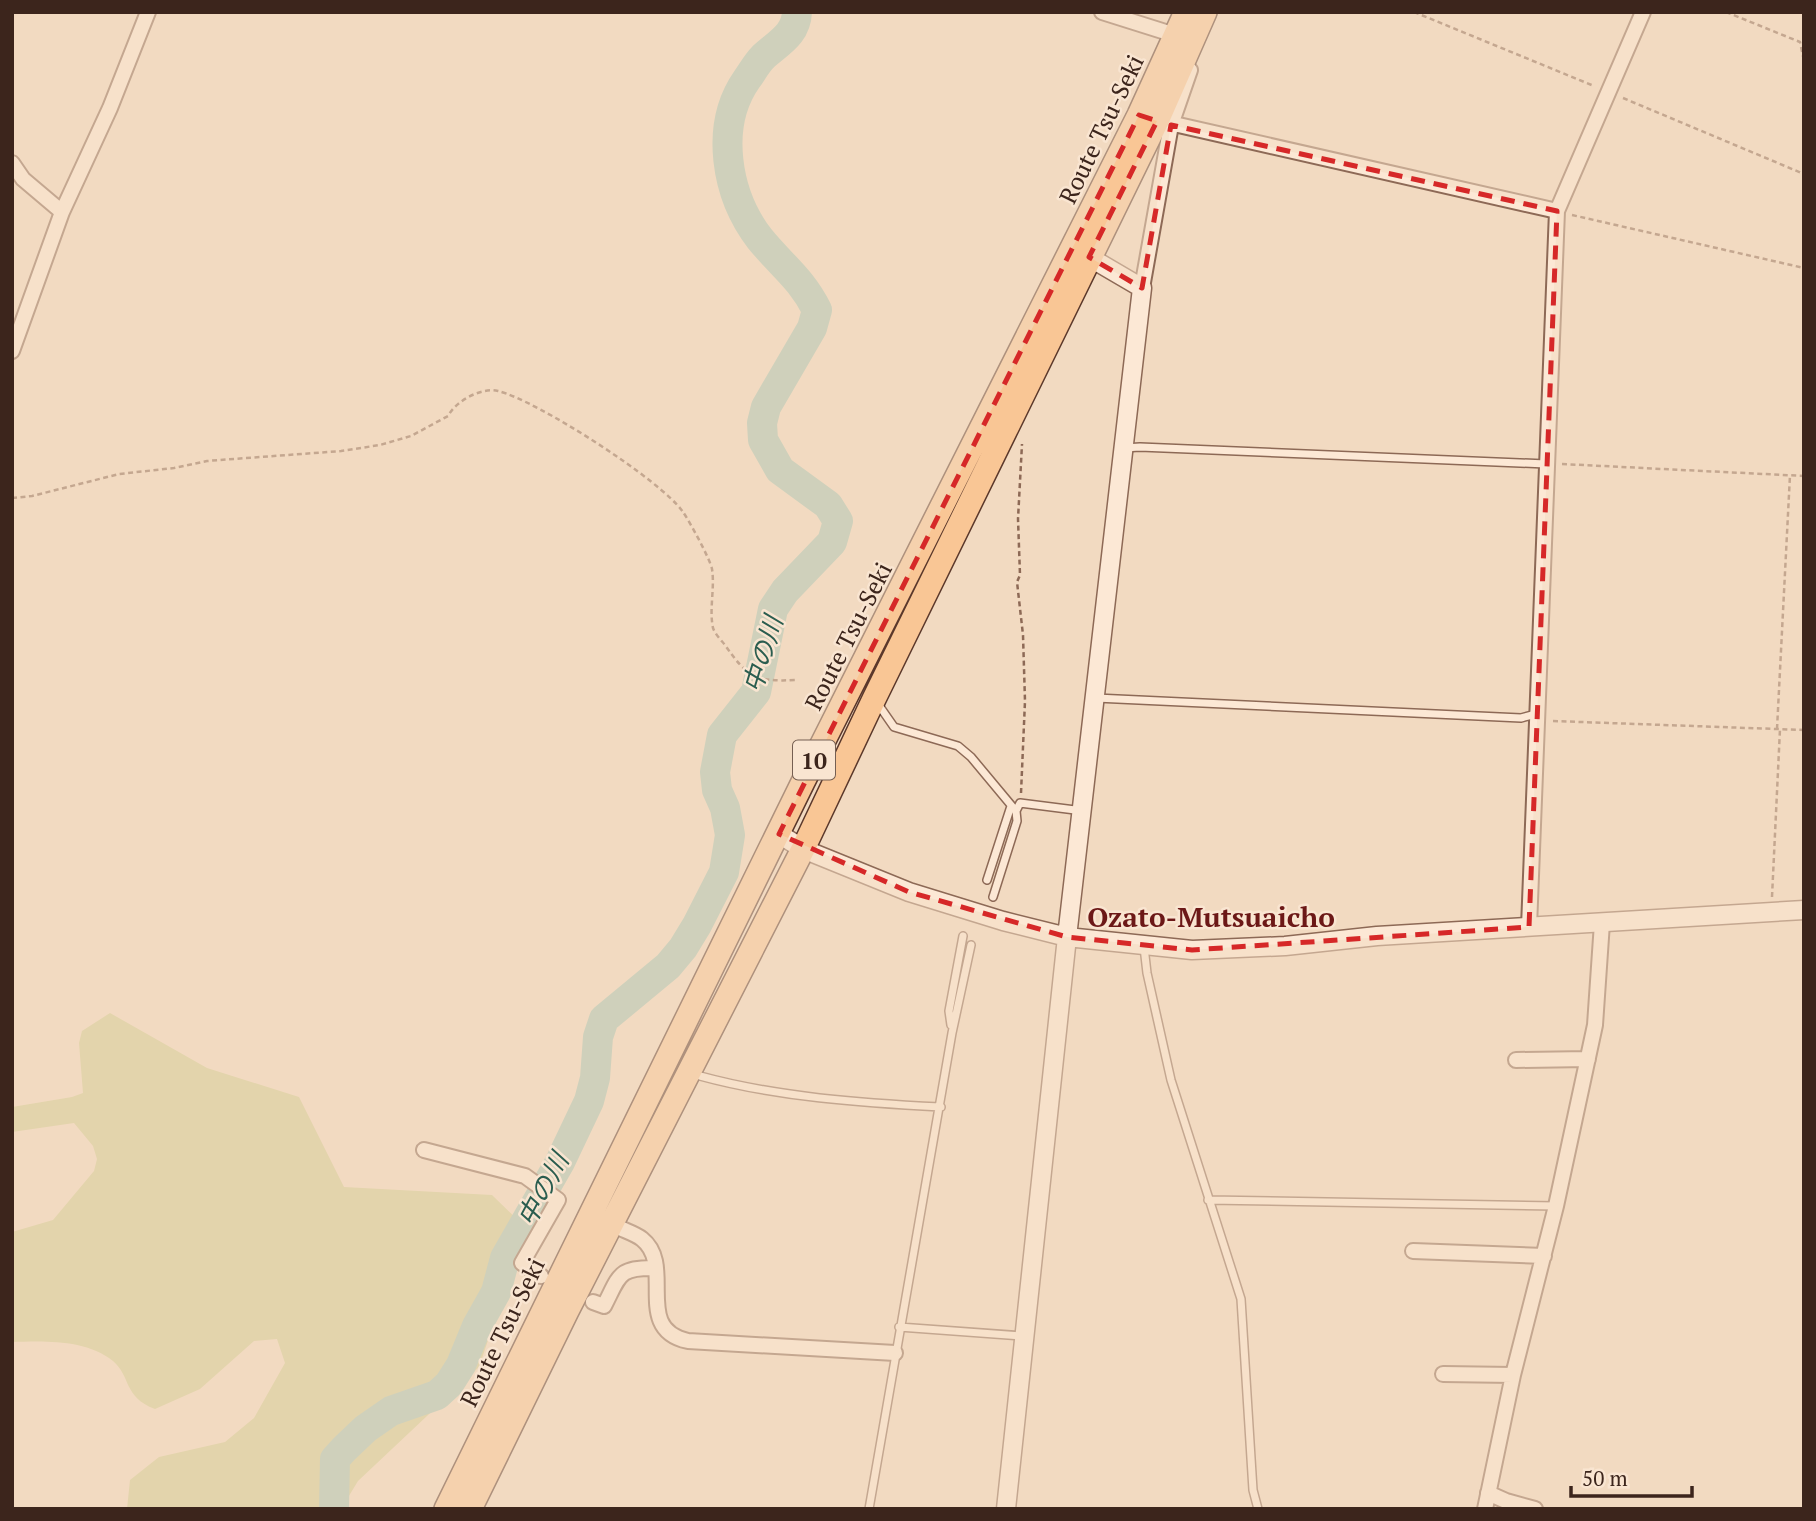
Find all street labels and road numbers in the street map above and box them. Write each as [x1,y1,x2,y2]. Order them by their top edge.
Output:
street label: Route Tsu-Seki [1051,49,1151,209]
street label: Route Tsu-Seki [797,557,899,715]
road number: 10 [793,740,835,780]
street label: Route Tsu-Seki [452,1252,552,1412]

